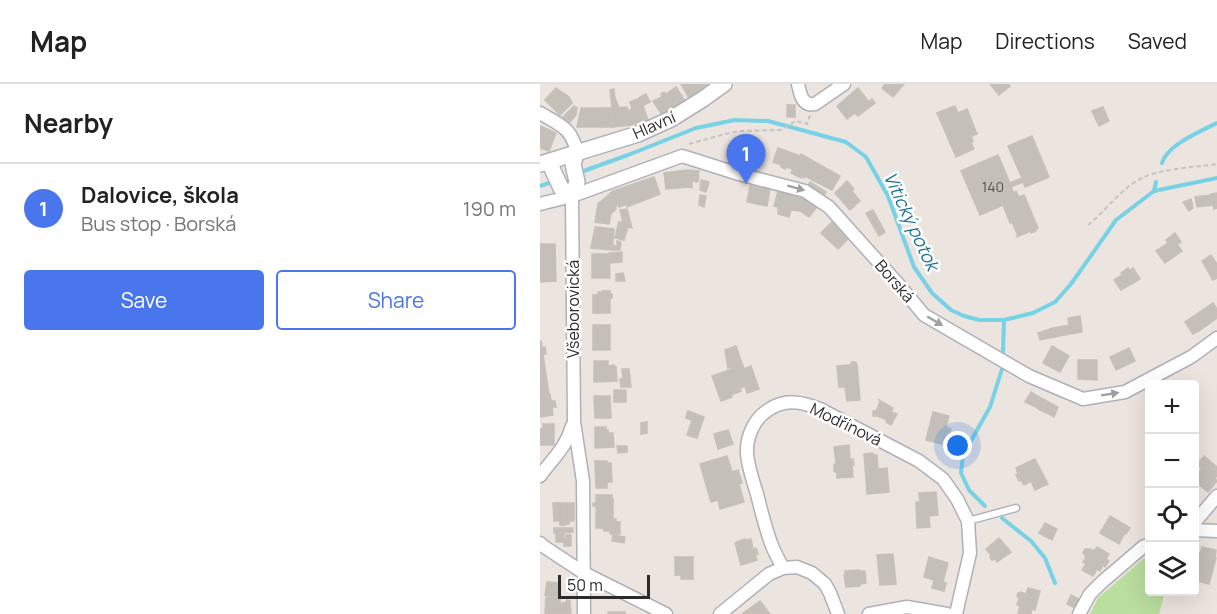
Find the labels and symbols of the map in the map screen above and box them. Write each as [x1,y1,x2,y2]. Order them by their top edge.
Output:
street label: Hlavní [629,106,679,144]
pin: 1 [726,135,766,184]
water label: Vitický potok [879,168,947,277]
house number: 140 [982,177,1004,196]
one-way arrow [786,184,805,194]
street label: Borská [870,255,920,307]
street label: Všeborovická [562,260,584,358]
one-way arrow [926,316,943,326]
one-way arrow [1100,390,1119,399]
street label: Modřínová [807,397,885,451]
your location [943,431,972,460]
scale bar [558,572,650,600]

